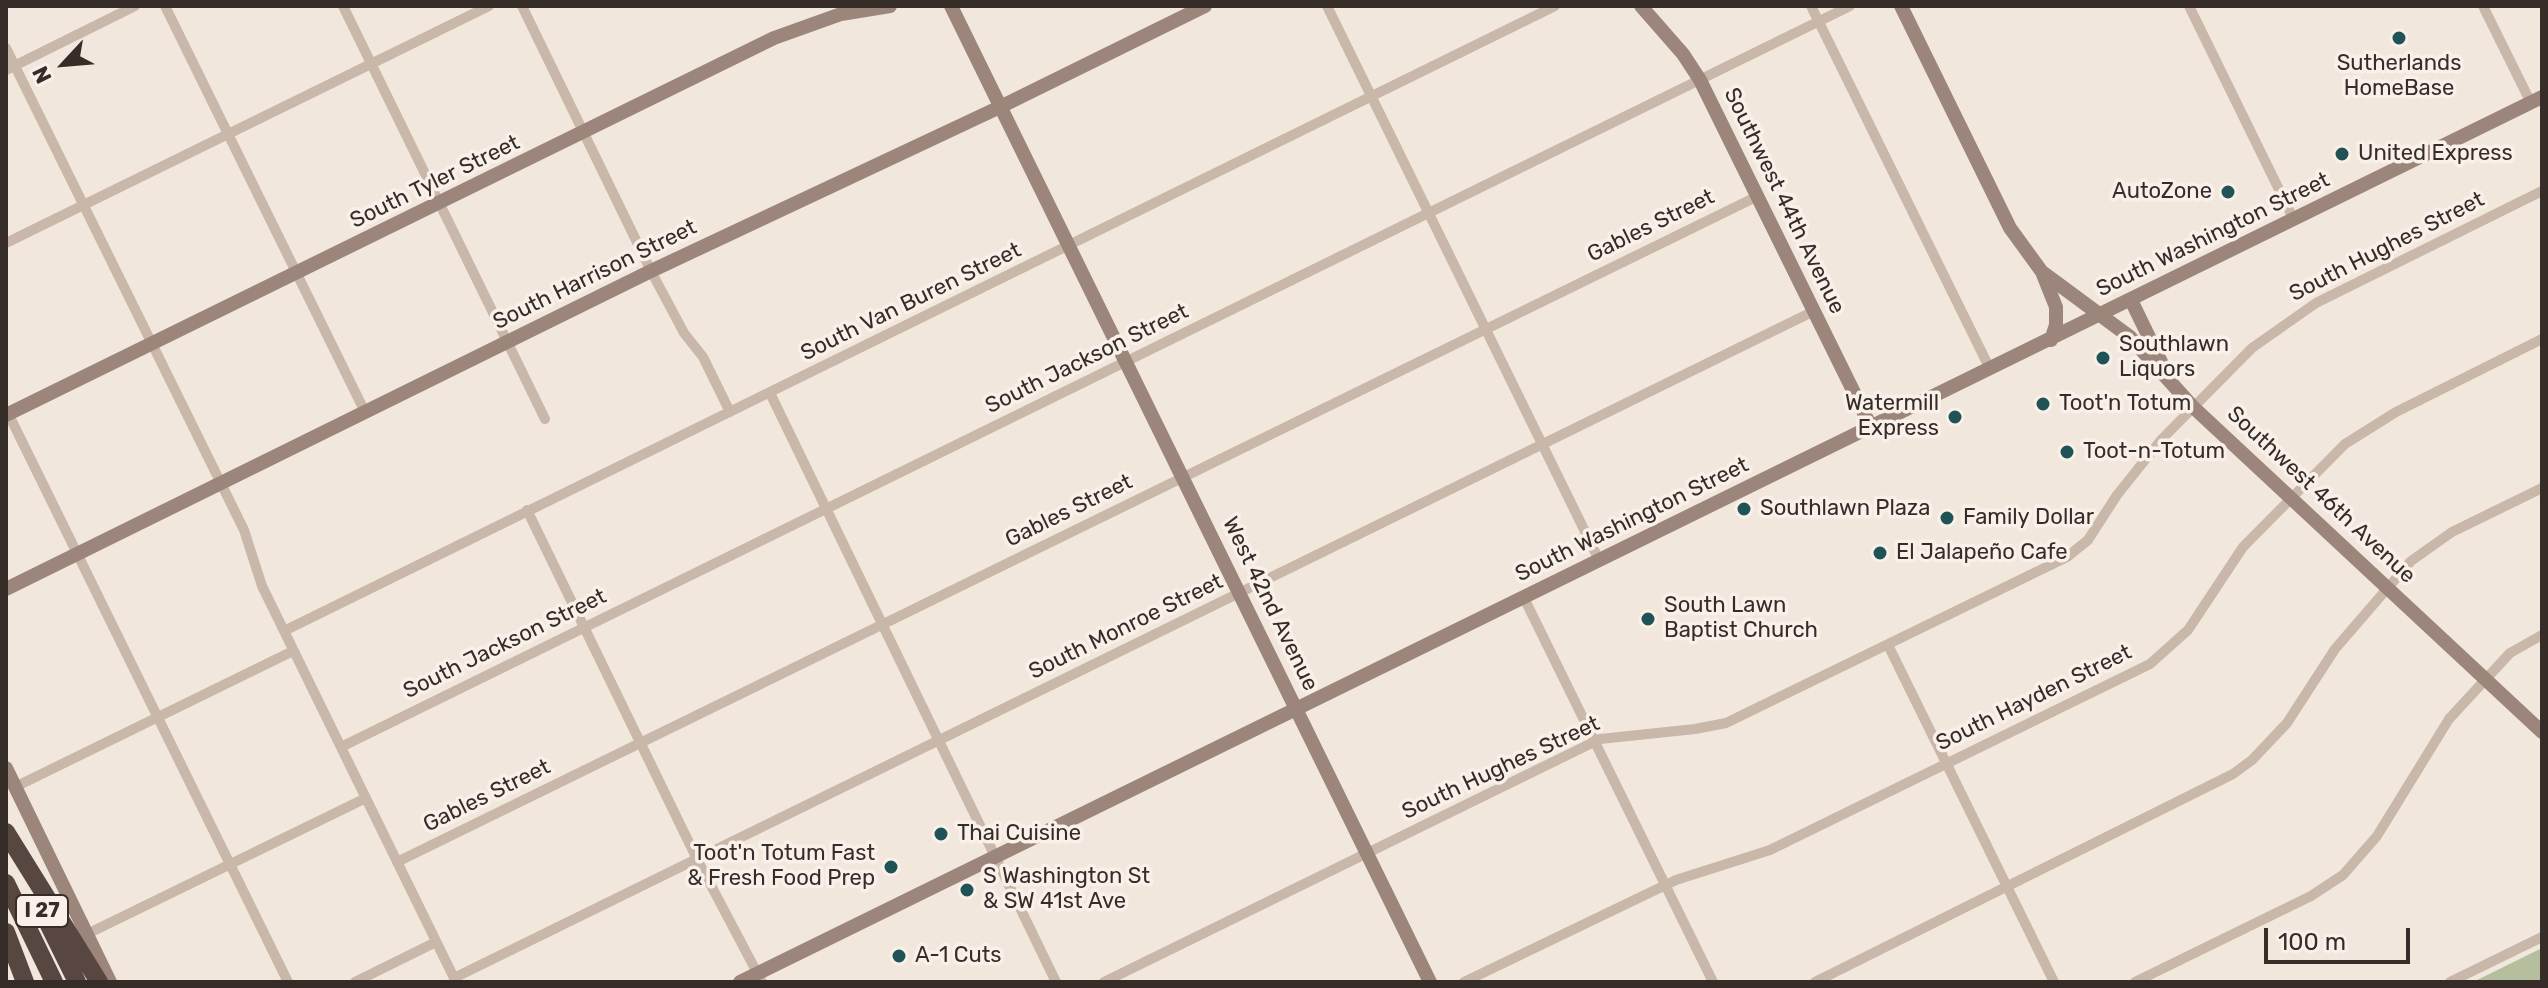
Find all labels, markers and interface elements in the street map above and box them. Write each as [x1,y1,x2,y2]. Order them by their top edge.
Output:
north arrow [24,24,104,104]
marker: Sutherlands HomeBase [2390,29,2408,47]
place label: Sutherlands HomeBase [2337,51,2461,102]
text: N [26,62,58,88]
street label: Southwest 44th Avenue [1718,84,1850,318]
street label: South Tyler Street [346,130,524,234]
place label: United Express [2358,141,2513,167]
marker: United Express [2333,145,2351,163]
street label: South Washington Street [2092,167,2334,303]
place label: AutoZone [2112,179,2212,205]
marker: AutoZone [2219,183,2237,201]
street label: Gables Street [1583,184,1719,268]
street label: South Hughes Street [2285,186,2489,308]
street label: South Harrison Street [489,214,701,336]
street label: South Van Buren Street [797,237,1025,367]
street label: South Jackson Street [981,298,1193,420]
place label: Southlawn Liquors [2119,332,2229,384]
marker: Southlawn Liquors [2094,349,2112,367]
place label: Watermill Express [1845,391,1939,442]
place label: Toot'n Totum [2059,391,2191,417]
marker: Toot'n Totum [2034,395,2052,413]
street label: Southwest 46th Avenue [2221,401,2421,589]
marker: Watermill Express [1946,408,1964,426]
place label: Toot-n-Totum [2083,439,2225,465]
marker: Toot-n-Totum [2058,443,2076,461]
street label: South Washington Street [1511,452,1753,588]
street label: Gables Street [1001,469,1137,553]
place label: Southlawn Plaza [1760,496,1930,522]
marker: Southlawn Plaza [1735,500,1753,518]
place label: Family Dollar [1963,505,2094,531]
marker: Family Dollar [1938,509,1956,527]
street label: West 42nd Avenue [1216,513,1324,695]
place label: El Jalapeño Cafe [1896,540,2068,566]
marker: El Jalapeño Cafe [1871,544,1889,562]
street label: South Monroe Street [1025,569,1227,685]
street label: South Jackson Street [399,583,611,705]
place label: South Lawn Baptist Church [1664,593,1818,644]
marker: South Lawn Baptist Church [1639,610,1657,628]
street label: South Hayden Street [1932,639,2136,757]
street label: South Hughes Street [1398,711,1604,825]
street label: Gables Street [419,754,555,838]
place label: Thai Cuisine [957,821,1081,847]
marker: Thai Cuisine [932,825,950,843]
place label: Toot'n Totum Fast & Fresh Food Prep [687,841,875,892]
marker: Toot'n Totum Fast & Fresh Food Prep [882,858,900,876]
place label: S Washington St & SW 41st Ave [983,864,1150,916]
marker: S Washington St & SW 41st Ave [958,881,976,899]
road number: I 27 [16,895,68,927]
scale bar [2268,912,2414,962]
text: 100 m [2278,928,2346,956]
place label: A-1 Cuts [915,943,1002,969]
marker: A-1 Cuts [890,947,908,965]

